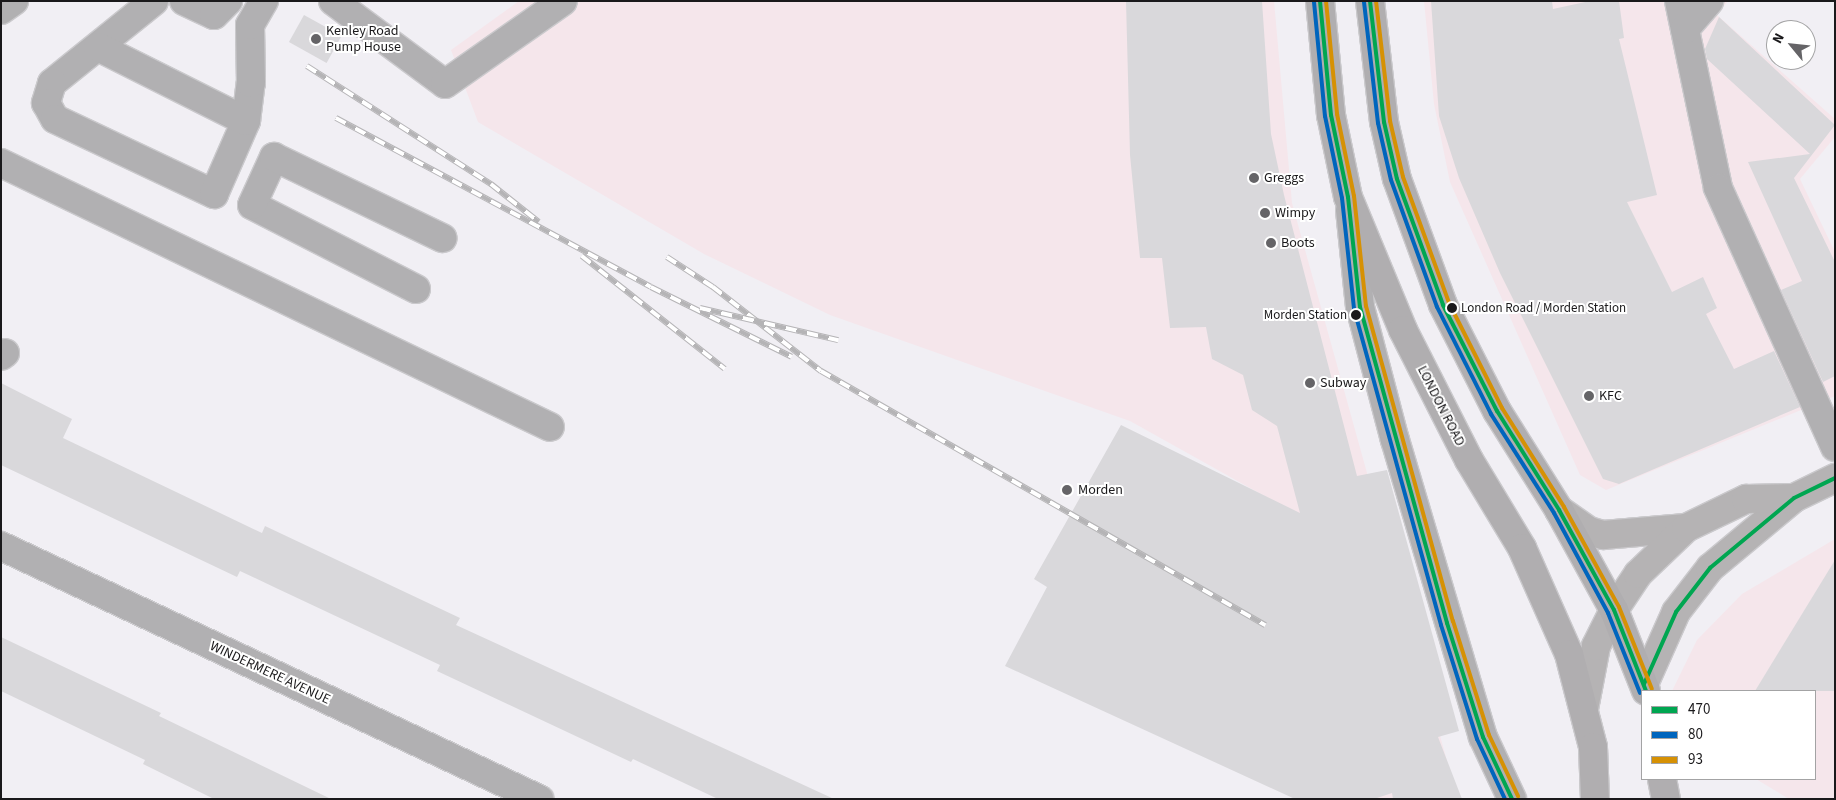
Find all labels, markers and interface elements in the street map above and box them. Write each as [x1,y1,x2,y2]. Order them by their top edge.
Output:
north arrow [1766,20,1816,70]
place label: Kenley Road Pump House [326,23,401,56]
text: N [1768,30,1790,47]
marker: Kenley Road Pump House [310,33,322,45]
place label: Greggs [1264,170,1304,186]
marker: Greggs [1248,172,1260,184]
place label: Wimpy [1275,205,1315,221]
marker: Wimpy [1259,207,1271,219]
place label: Boots [1281,235,1315,251]
marker: Boots [1265,237,1277,249]
place label: London Road / Morden Station [1461,300,1626,316]
marker: London Road / Morden Station [1447,303,1457,313]
place label: Morden Station [1264,307,1347,323]
marker: Morden Station [1351,310,1361,320]
street label: LONDON ROAD [1414,363,1468,449]
place label: Subway [1320,375,1366,391]
marker: Subway [1304,377,1316,389]
place label: KFC [1599,388,1622,404]
marker: KFC [1583,390,1595,402]
place label: Morden [1078,482,1123,498]
marker: Morden [1060,483,1074,497]
street label: WINDERMERE AVENUE [207,638,333,708]
legend [1641,690,1816,780]
text: 470 [1688,699,1710,720]
text: 80 [1688,724,1703,745]
text: 93 [1688,749,1703,770]

